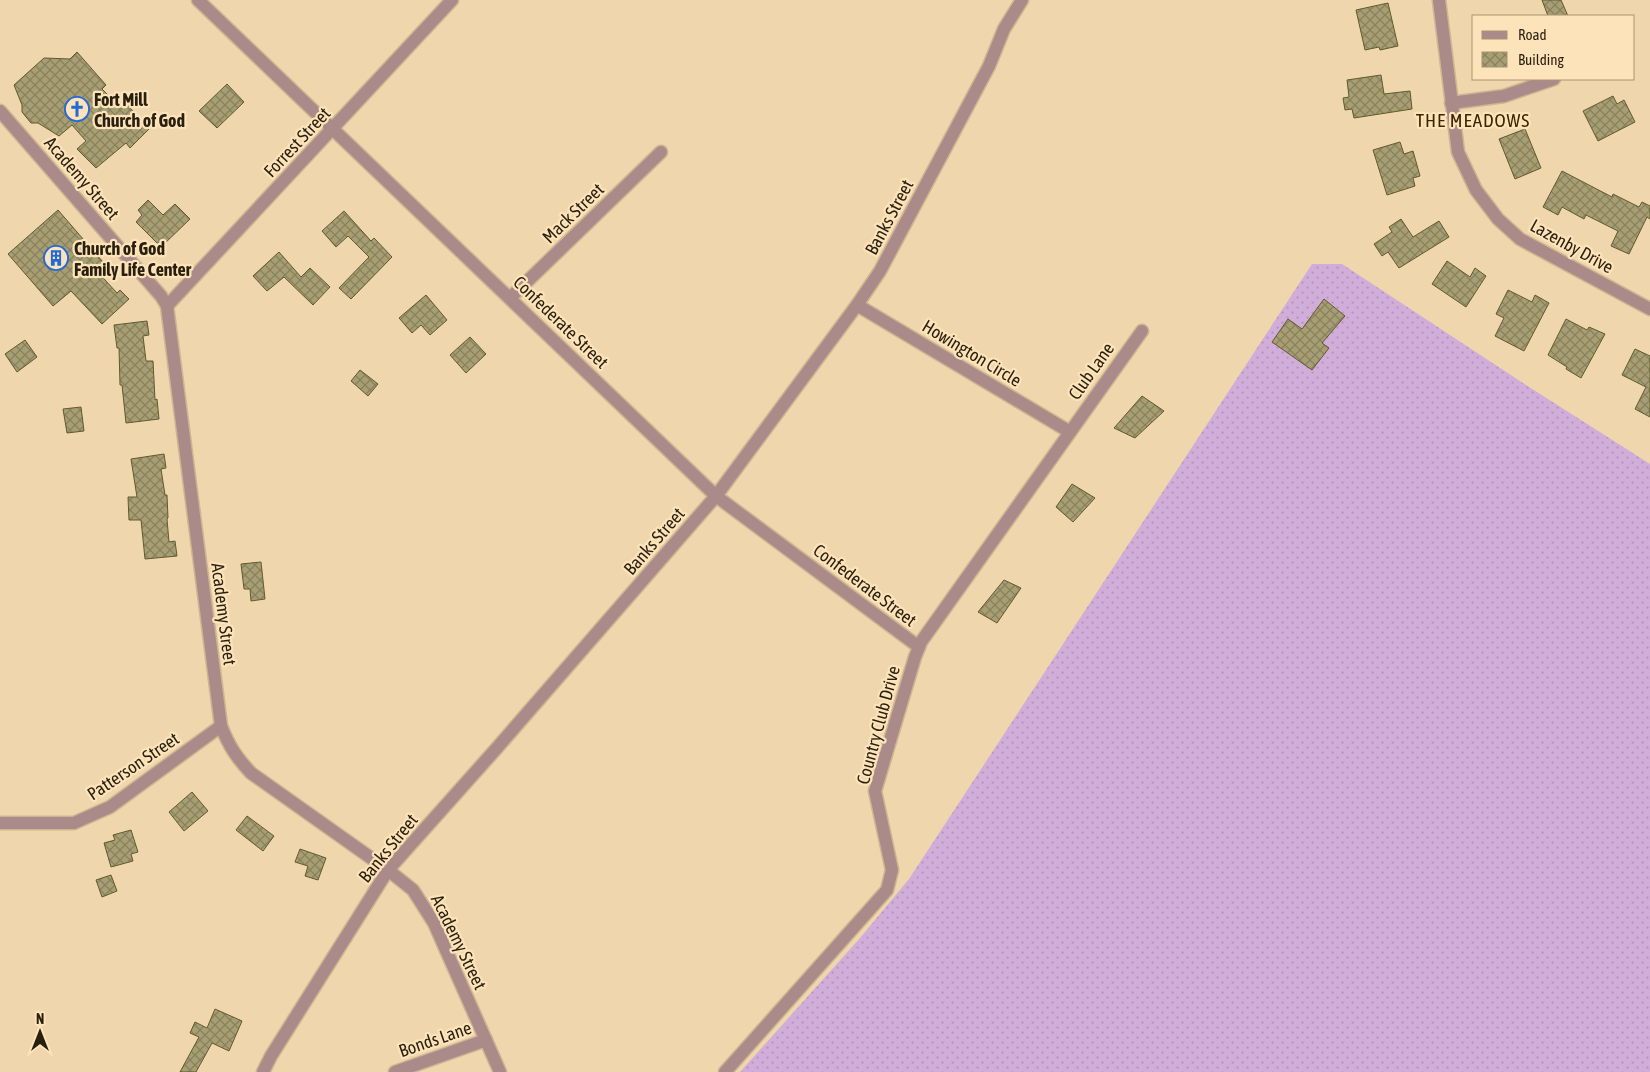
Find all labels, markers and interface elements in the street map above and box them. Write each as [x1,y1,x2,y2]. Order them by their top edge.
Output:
legend [1472,15,1635,80]
text: Road [1518,26,1547,43]
text: Building [1518,51,1564,68]
place label: Fort Mill Church of God [94,89,185,131]
church icon: Fort Mill Church of God [64,96,90,122]
street label: Forrest Street [259,103,335,181]
district label: THE MEADOWS [1416,109,1530,131]
street label: Academy Street [40,132,124,224]
street label: Banks Street [861,176,917,258]
street label: Mack Street [538,179,608,247]
street label: Lazenby Drive [1527,215,1617,277]
place label: Church of God Family Life Center [74,238,192,280]
building icon: Church of God Family Life Center [43,245,69,271]
street label: Confederate Street [509,272,613,372]
street label: Howington Circle [919,315,1025,391]
street label: Club Lane [1064,338,1118,404]
street label: Banks Street [619,503,689,579]
street label: Confederate Street [809,539,921,631]
street label: Academy Street [207,562,241,666]
street label: Country Club Drive [852,663,904,787]
street label: Patterson Street [83,728,183,804]
street label: Banks Street [354,810,422,886]
street label: Academy Street [427,891,491,993]
north arrow [15,1007,65,1057]
text: N [36,1011,44,1027]
street label: Bonds Lane [396,1017,474,1061]

